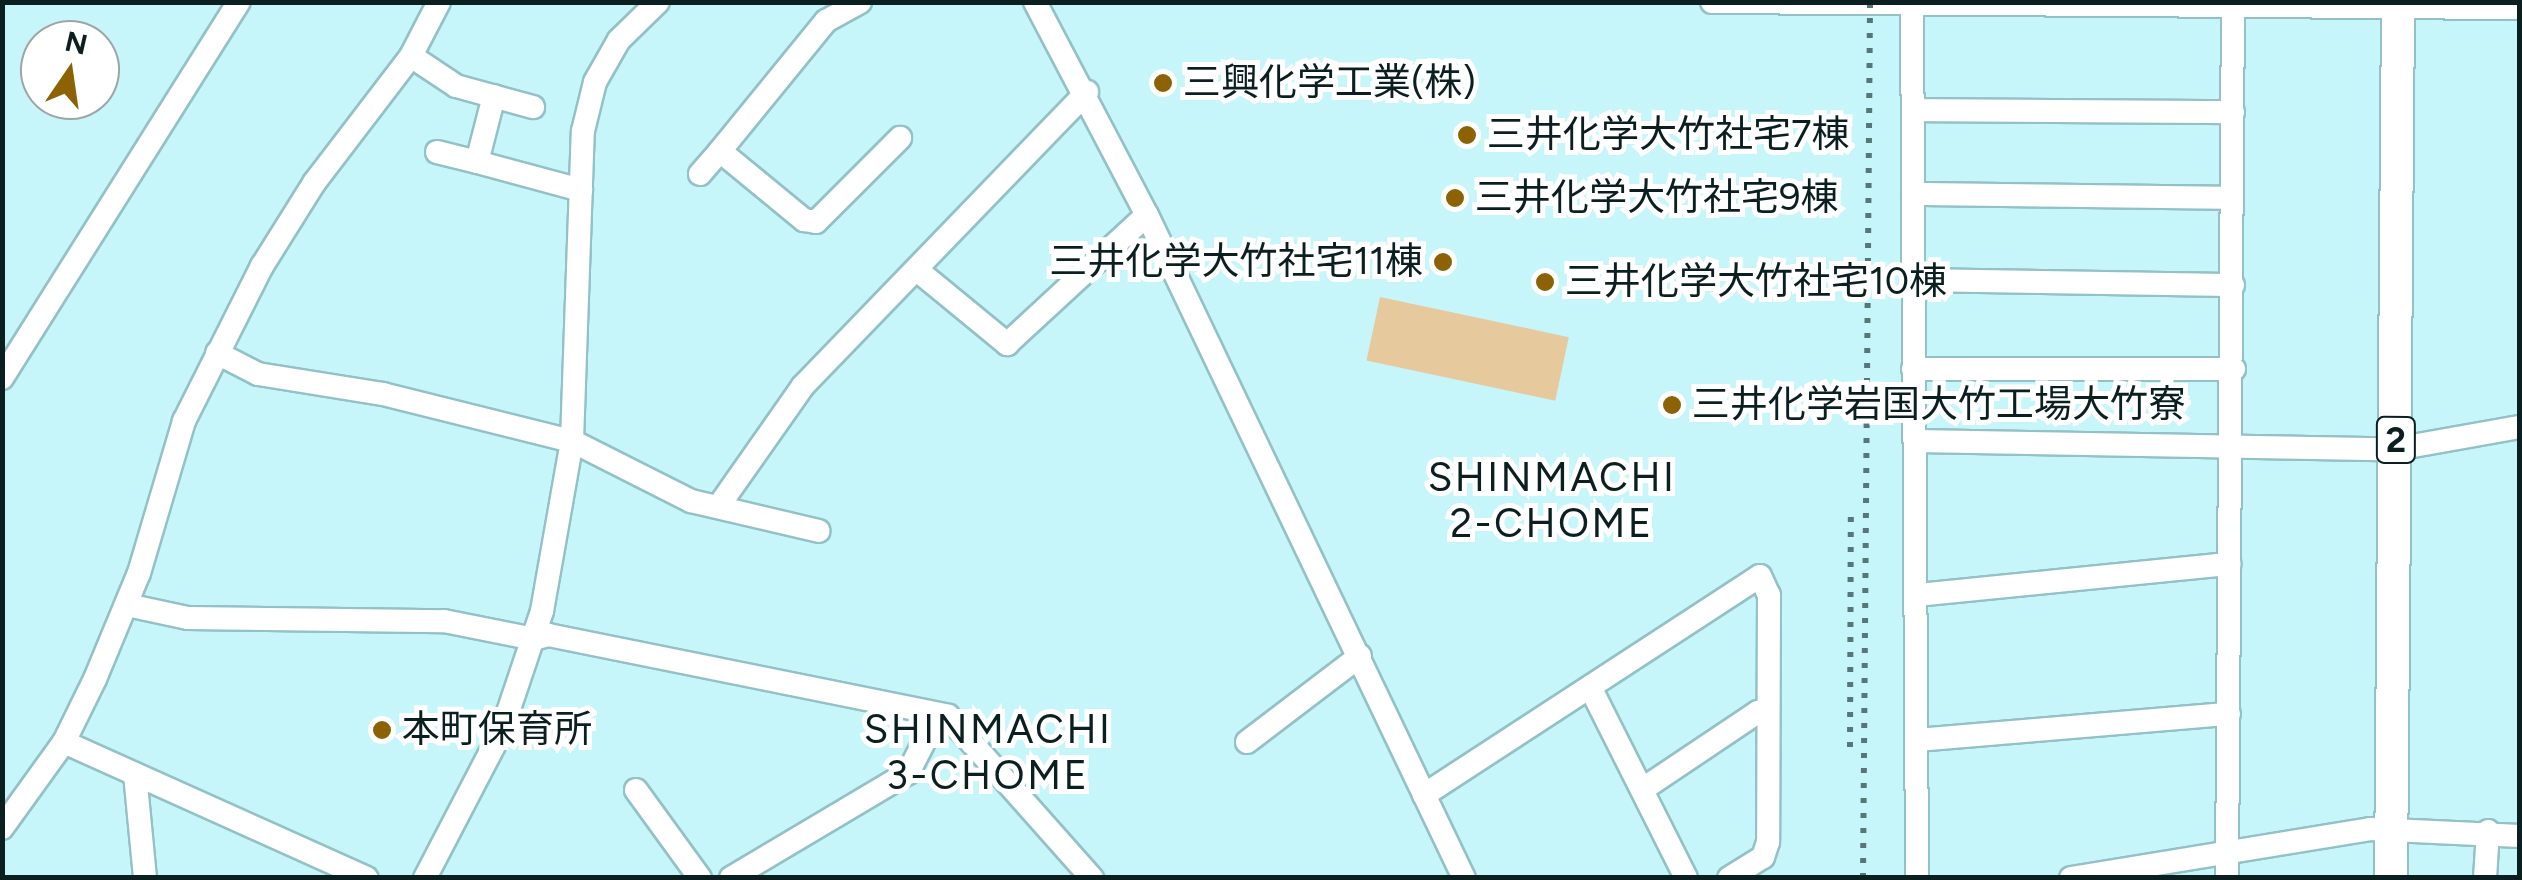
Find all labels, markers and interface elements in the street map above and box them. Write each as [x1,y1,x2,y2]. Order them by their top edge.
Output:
north arrow [20,20,120,120]
text: N [62,24,91,62]
place label: 三興化学工業(株) [1183,60,1476,106]
marker: 三興化学工業(株) [1152,72,1174,94]
place label: 三井化学大竹社宅7棟 [1487,112,1849,158]
marker: 三井化学大竹社宅7棟 [1456,124,1478,146]
place label: 三井化学大竹社宅9棟 [1475,175,1839,221]
marker: 三井化学大竹社宅9棟 [1444,187,1466,209]
place label: 三井化学大竹社宅11棟 [1050,239,1423,285]
marker: 三井化学大竹社宅11棟 [1432,251,1454,273]
place label: 三井化学大竹社宅10棟 [1565,259,1947,305]
marker: 三井化学大竹社宅10棟 [1534,271,1556,293]
place label: 三井化学岩国大竹工場大竹寮 [1692,382,2186,428]
marker: 三井化学岩国大竹工場大竹寮 [1661,394,1683,416]
road number: 2 [2374,410,2418,470]
district label: SHINMACHI 2-CHOME [1428,453,1676,547]
district label: SHINMACHI 3-CHOME [864,705,1112,799]
place label: 本町保育所 [402,707,592,753]
marker: 本町保育所 [371,719,393,741]

